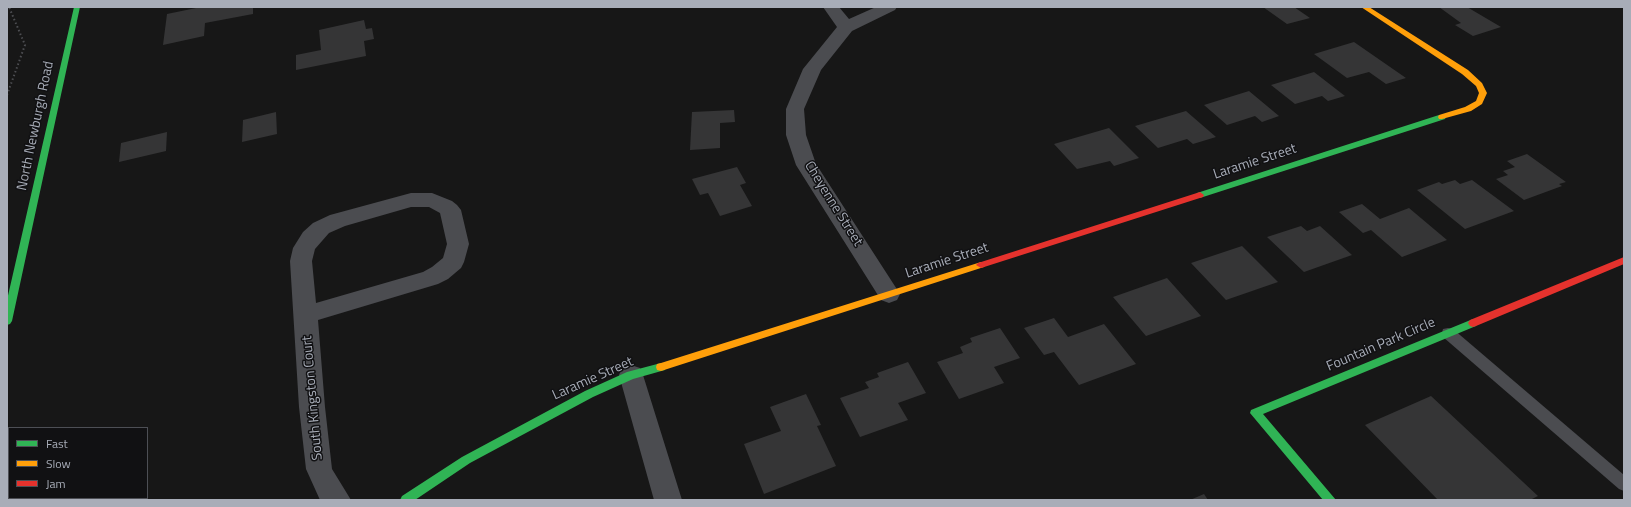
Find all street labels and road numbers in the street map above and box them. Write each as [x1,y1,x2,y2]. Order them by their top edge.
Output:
street label: North Newburgh Road [14,60,58,192]
street label: Laramie Street [1211,141,1299,183]
street label: Cheyenne Street [800,158,866,250]
street label: Laramie Street [903,240,991,282]
street label: Fountain Park Circle [1324,314,1438,376]
street label: South Kingston Court [299,335,327,461]
street label: Laramie Street [550,354,636,404]

